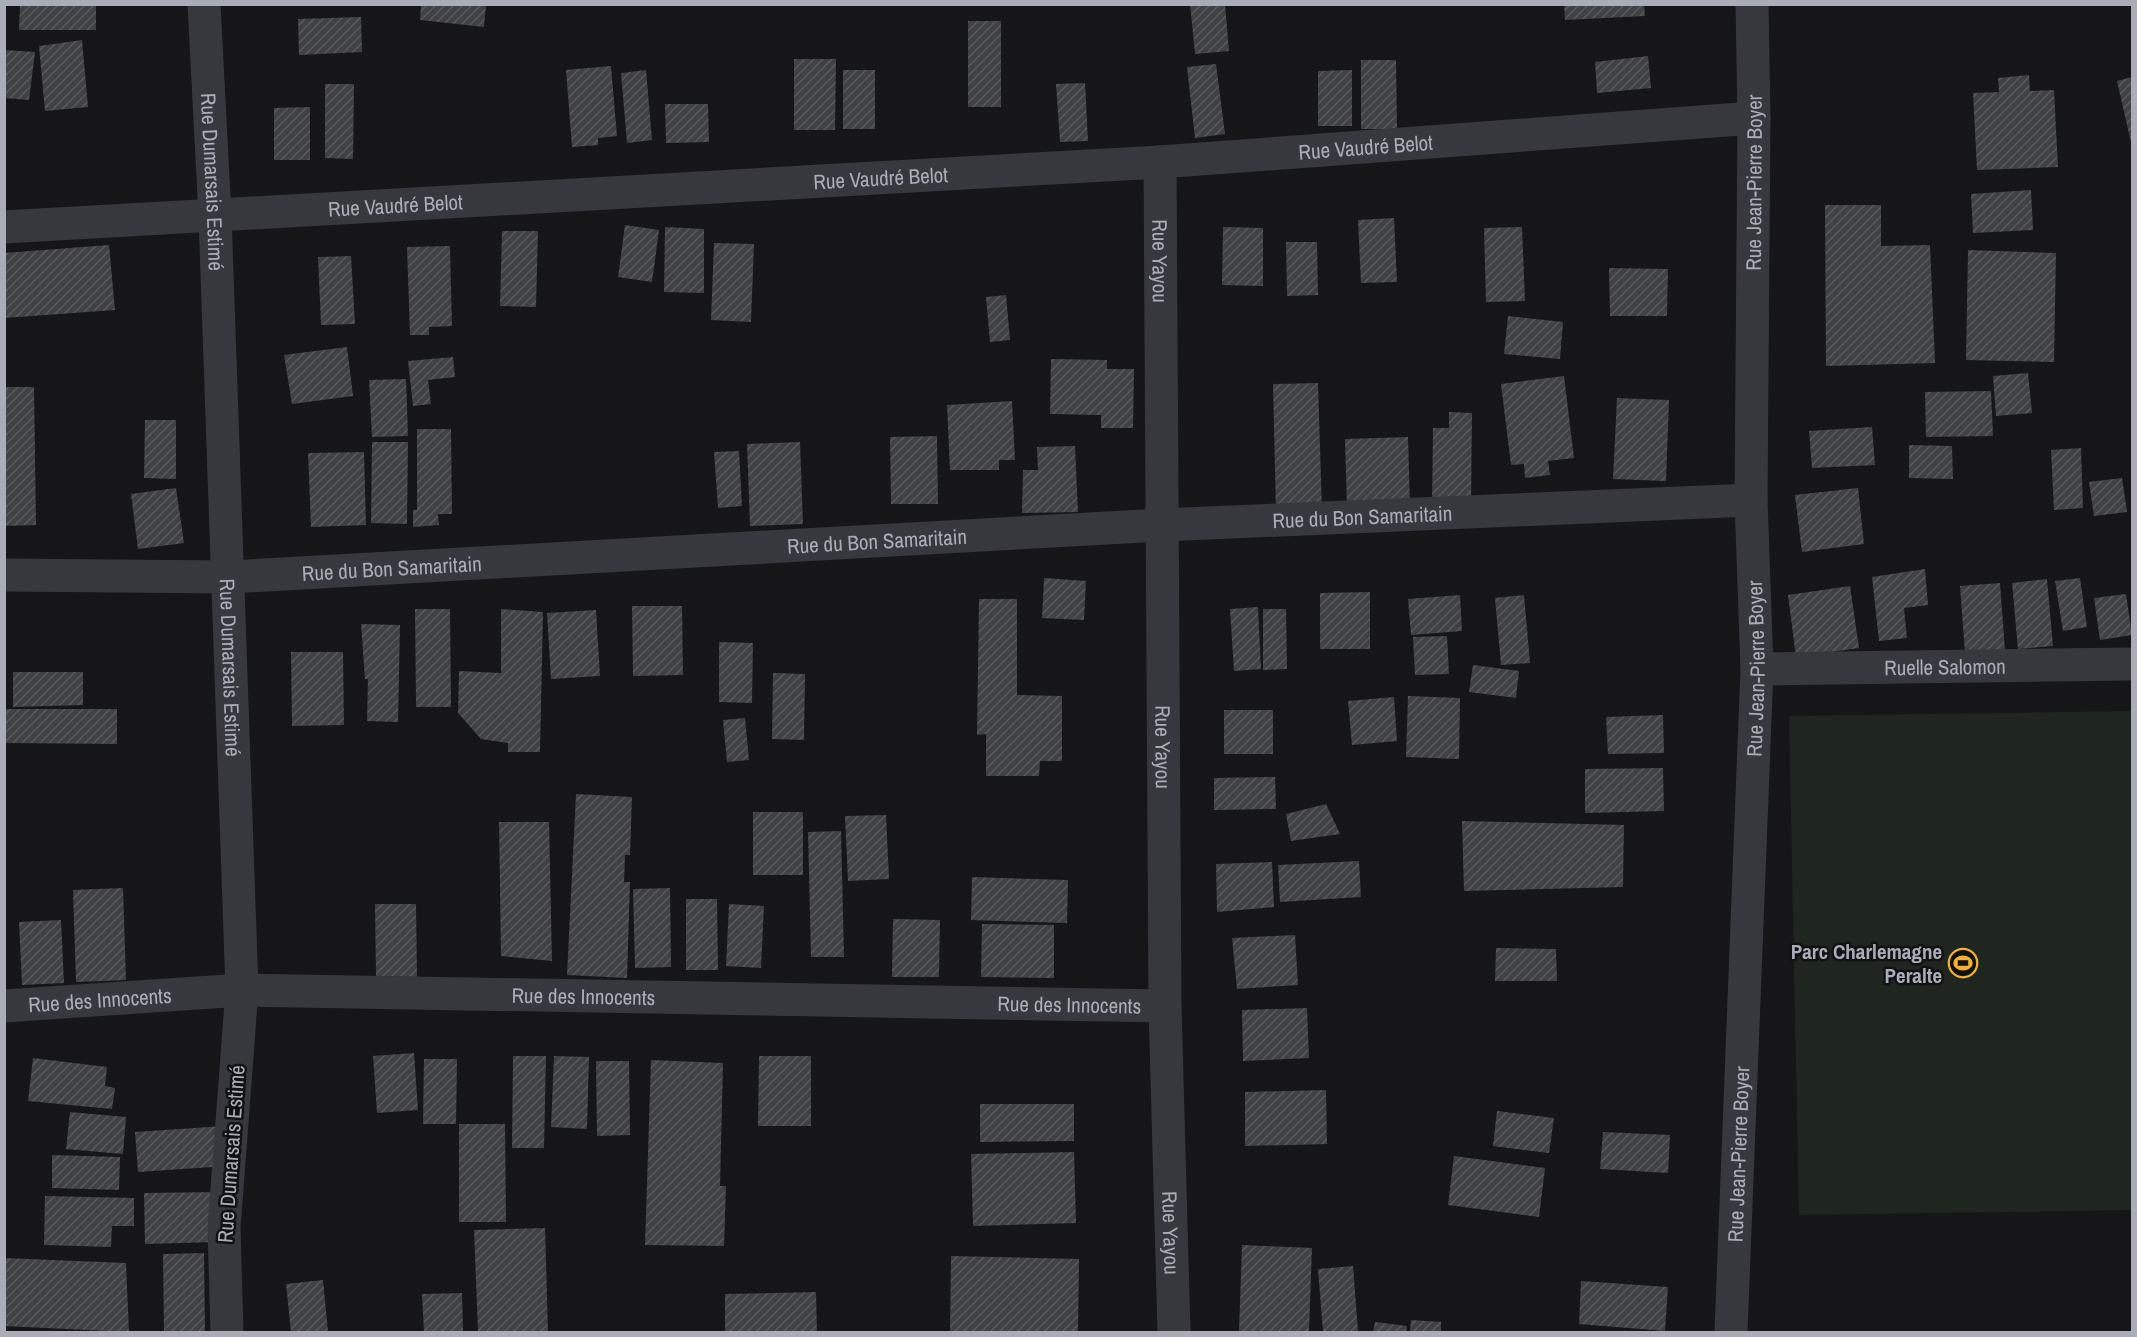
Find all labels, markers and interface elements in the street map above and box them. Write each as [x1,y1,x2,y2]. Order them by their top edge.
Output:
street label: Rue Dumarsais Estimé [194,92,231,271]
street label: Rue Jean-Pierre Boyer [1738,94,1769,271]
street label: Rue Vaudré Belot [1297,127,1434,166]
street label: Rue Vaudré Belot [813,159,949,196]
street label: Rue Vaudré Belot [327,187,464,223]
street label: Rue Yayou [1146,219,1175,303]
street label: Rue du Bon Samaritain [1272,498,1453,535]
street label: Rue du Bon Samaritain [786,521,968,560]
street label: Rue du Bon Samaritain [301,548,482,587]
street label: Rue Dumarsais Estimé [213,578,248,757]
street label: Rue Jean-Pierre Boyer [1739,580,1772,757]
street label: Ruelle Salomon [1884,651,2006,682]
street label: Rue Yayou [1149,705,1178,789]
place label: Parc Charlemagne Peralte [1791,937,1942,990]
sports icon: Parc Charlemagne Peralte [1947,947,1979,979]
street label: Rue des Innocents [27,980,172,1019]
street label: Rue des Innocents [511,980,656,1012]
street label: Rue des Innocents [997,989,1141,1020]
street label: Rue Dumarsais Estimé [210,1064,252,1244]
street label: Rue Jean-Pierre Boyer [1720,1065,1756,1243]
street label: Rue Yayou [1156,1191,1187,1275]

